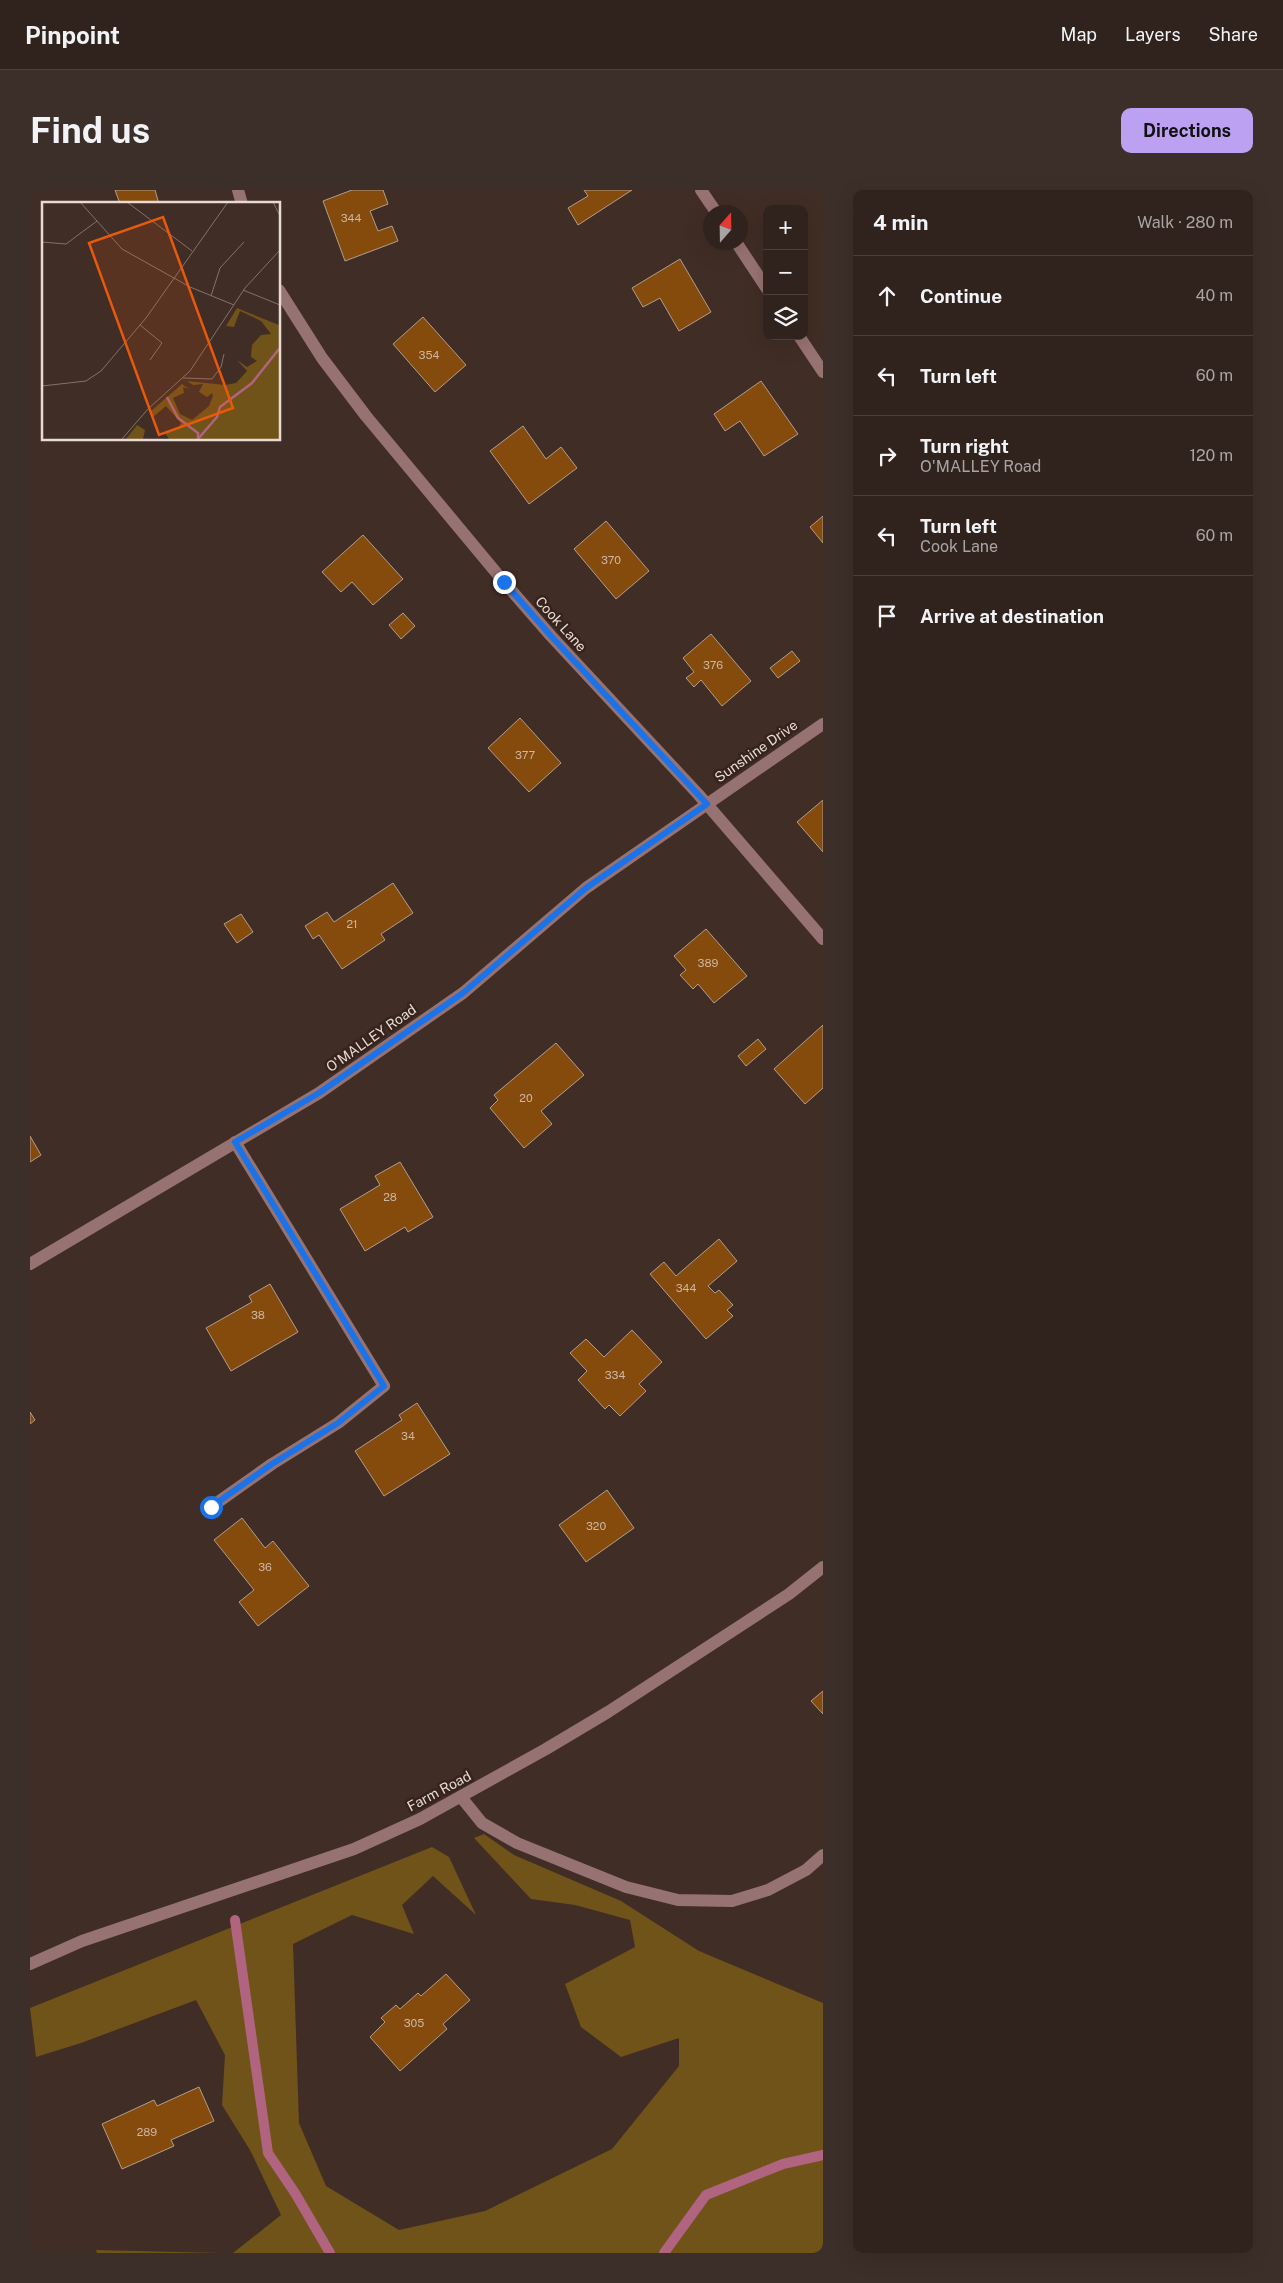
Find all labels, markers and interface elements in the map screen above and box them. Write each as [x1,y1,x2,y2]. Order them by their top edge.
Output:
text: Pinpoint [25,21,120,49]
text: Map [1061,24,1097,45]
text: Layers [1125,24,1181,45]
text: Share [1209,24,1258,45]
button: Directions [1121,108,1253,153]
text: Find us [30,110,150,151]
inset map [42,202,280,440]
north arrow [703,205,748,250]
map controls [763,205,808,340]
button: + [763,205,808,250]
text: 4 min [873,210,928,235]
house number: 344 [341,212,361,224]
text: Walk · 280 m [1137,213,1233,232]
button: − [763,250,808,295]
icon: ahead [873,282,901,310]
text: Continue [920,285,1002,307]
text: 40 m [1195,286,1233,305]
button: layers [763,295,808,340]
house number: 354 [419,349,440,361]
icon: left [873,362,901,390]
text: Turn left [920,365,997,387]
text: 60 m [1196,366,1233,385]
text: Turn right [920,435,1009,457]
icon: right [873,442,901,470]
text: 120 m [1189,446,1233,465]
text: O'MALLEY Road [920,457,1041,476]
text: Turn left [920,515,997,537]
icon: left [873,522,901,550]
text: 60 m [1196,526,1233,545]
text: Cook Lane [920,537,998,556]
house number: 370 [601,554,621,566]
route end [493,571,516,594]
street label: Cook Lane [532,593,590,655]
icon: arrive [873,602,901,630]
text: Arrive at destination [920,605,1104,627]
house number: 376 [703,659,723,671]
street label: Sunshine Drive [712,717,800,785]
house number: 377 [515,749,535,761]
house number: 21 [346,918,358,930]
house number: 389 [698,957,719,969]
street label: O'MALLEY Road [323,1001,419,1075]
house number: 20 [519,1092,533,1104]
house number: 28 [383,1191,397,1203]
house number: 344 [676,1282,696,1294]
house number: 38 [251,1309,265,1321]
house number: 334 [605,1369,625,1381]
house number: 34 [401,1430,415,1442]
route start [200,1496,223,1519]
house number: 320 [586,1520,606,1532]
house number: 36 [258,1561,272,1573]
street label: Farm Road [404,1767,474,1815]
house number: 305 [404,2017,424,2029]
house number: 289 [137,2126,157,2138]

